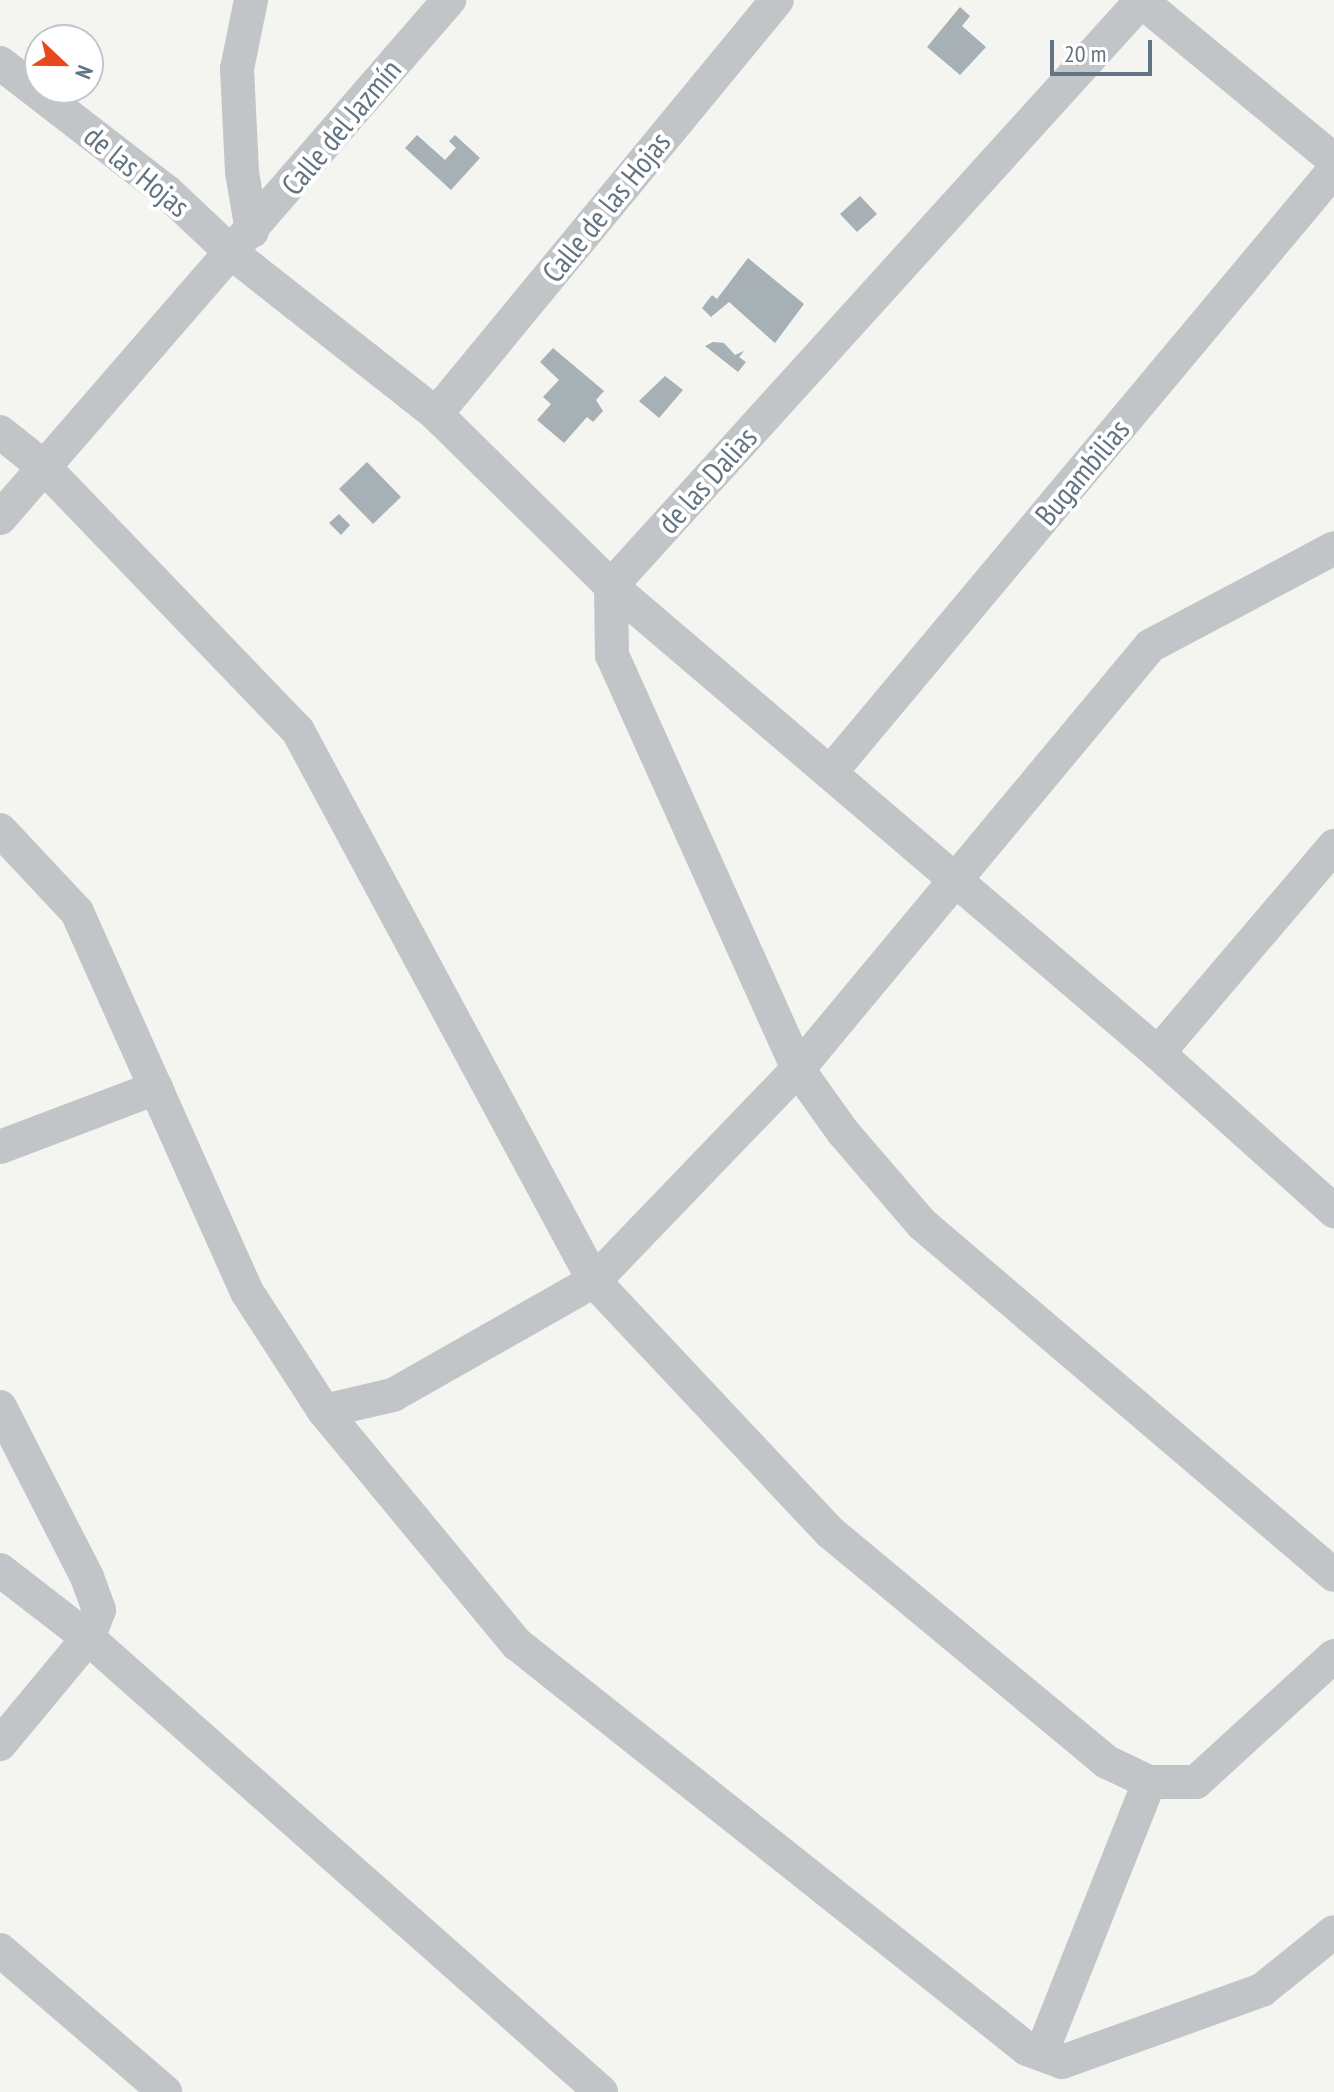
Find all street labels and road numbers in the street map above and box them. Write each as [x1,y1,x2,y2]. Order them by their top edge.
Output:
street label: Calle del Jazmín [274,52,408,202]
street label: de las Hojas [77,118,197,224]
street label: Calle de las Hojas [534,125,678,289]
street label: Bugambilias [1027,412,1137,532]
street label: de las Dalias [650,419,764,541]

